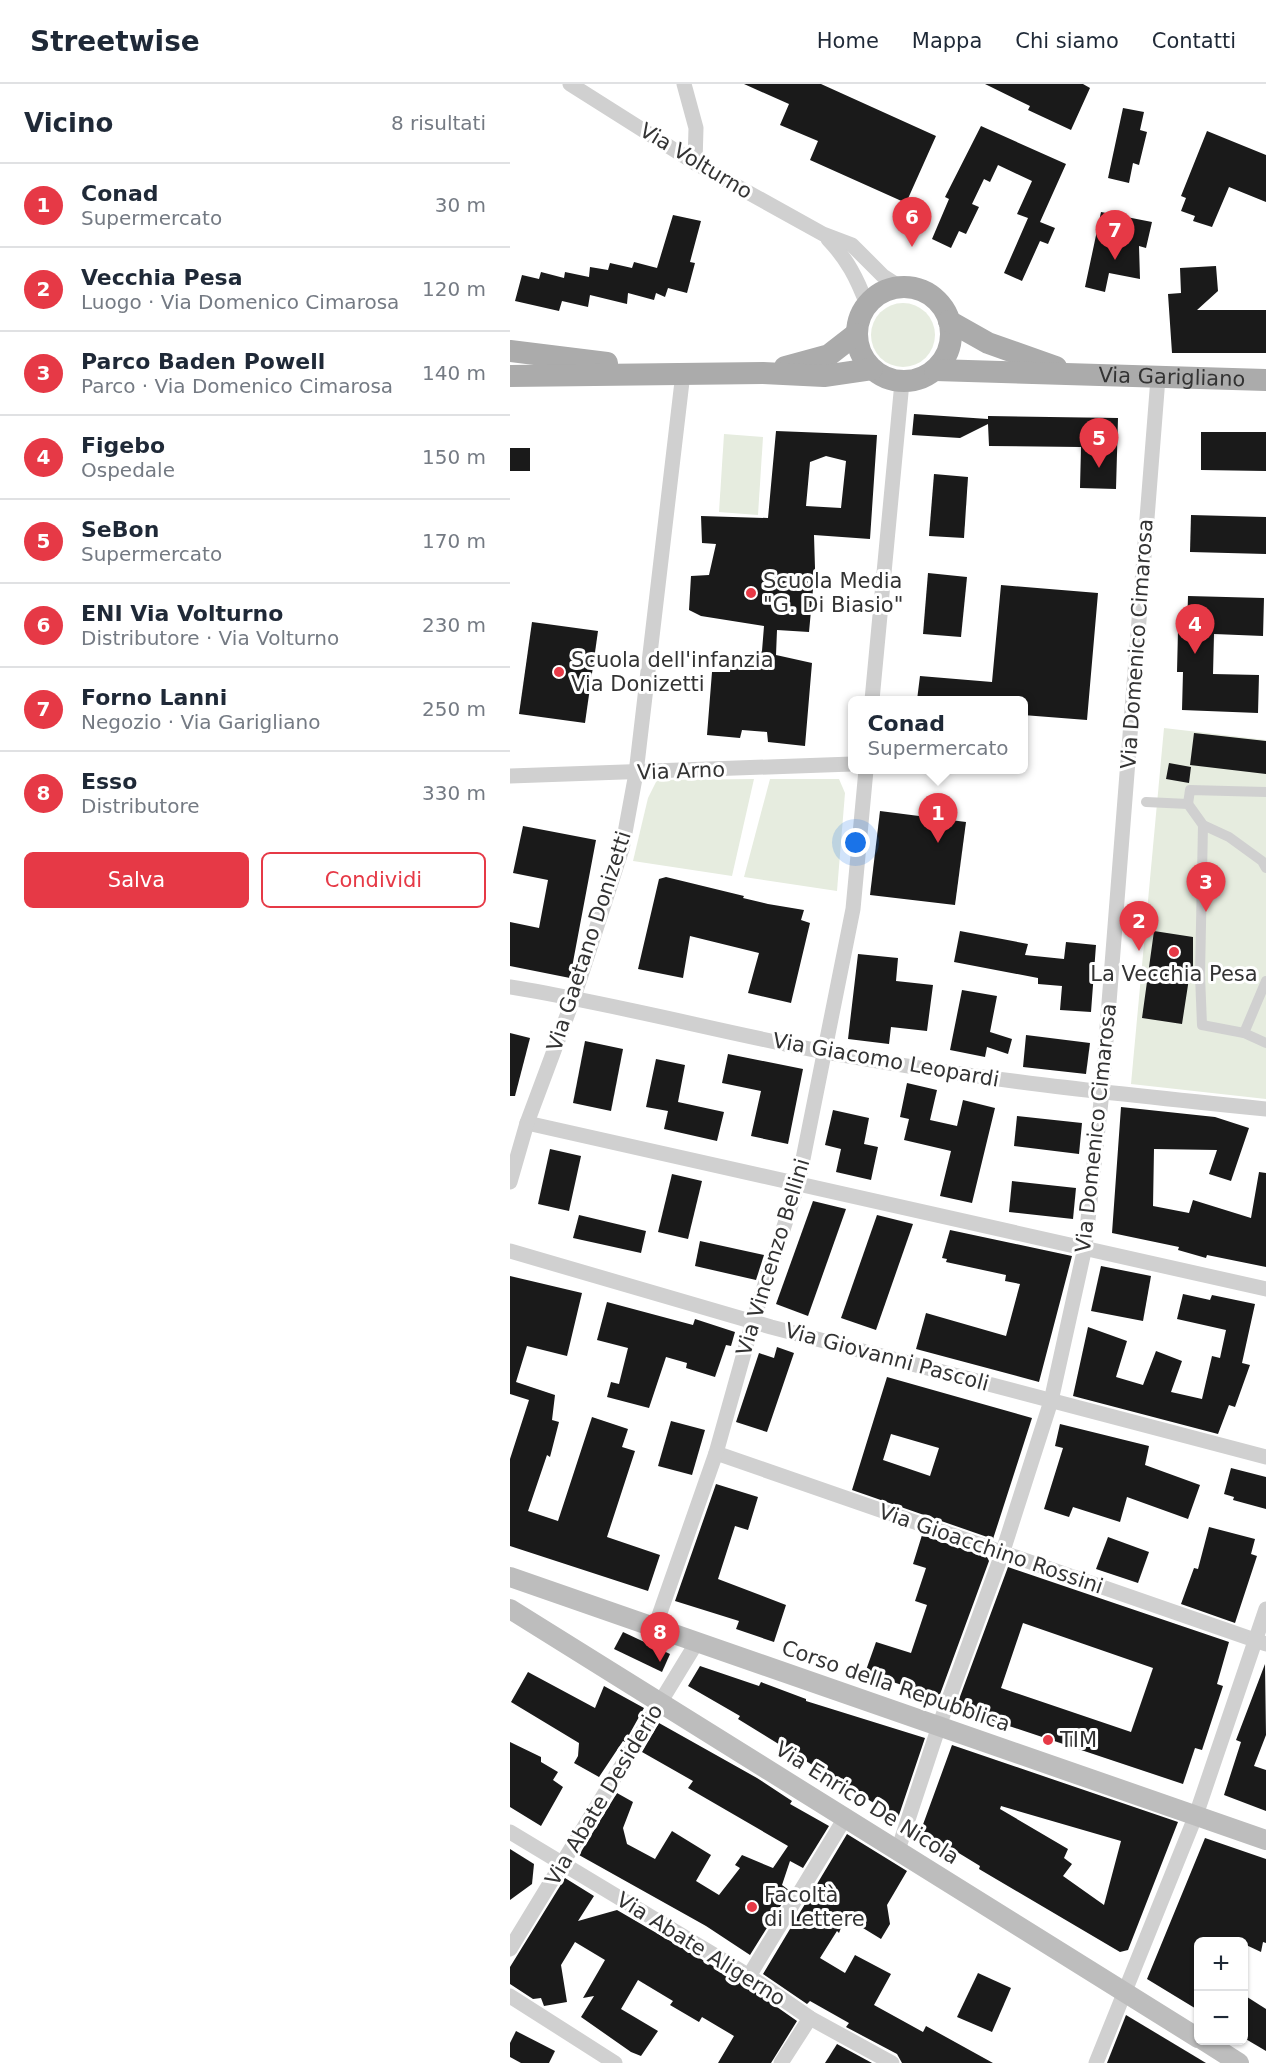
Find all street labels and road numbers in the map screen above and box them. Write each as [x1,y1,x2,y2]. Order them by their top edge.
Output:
street label: Via Volturno [636,118,756,204]
street label: Via Garigliano [1098,363,1246,391]
street label: Via Domenico Cimarosa [1116,518,1158,770]
street label: Via Arno [637,757,725,785]
street label: Via Gaetano Donizetti [542,828,636,1054]
street label: Via Domenico Cimarosa [1071,1002,1121,1254]
street label: Via Giacomo Leopardi [771,1028,1001,1092]
street label: Via Vincenzo Bellini [732,1156,814,1358]
street label: Via Giovanni Pascoli [782,1318,992,1396]
street label: Via Gioacchino Rossini [876,1499,1106,1599]
street label: Corso della Repubblica [779,1636,1013,1736]
street label: Via Abate Desiderio [540,1700,668,1890]
street label: Via Enrico De Nicola [771,1737,963,1869]
street label: Via Abate Aligerno [612,1887,790,2011]

